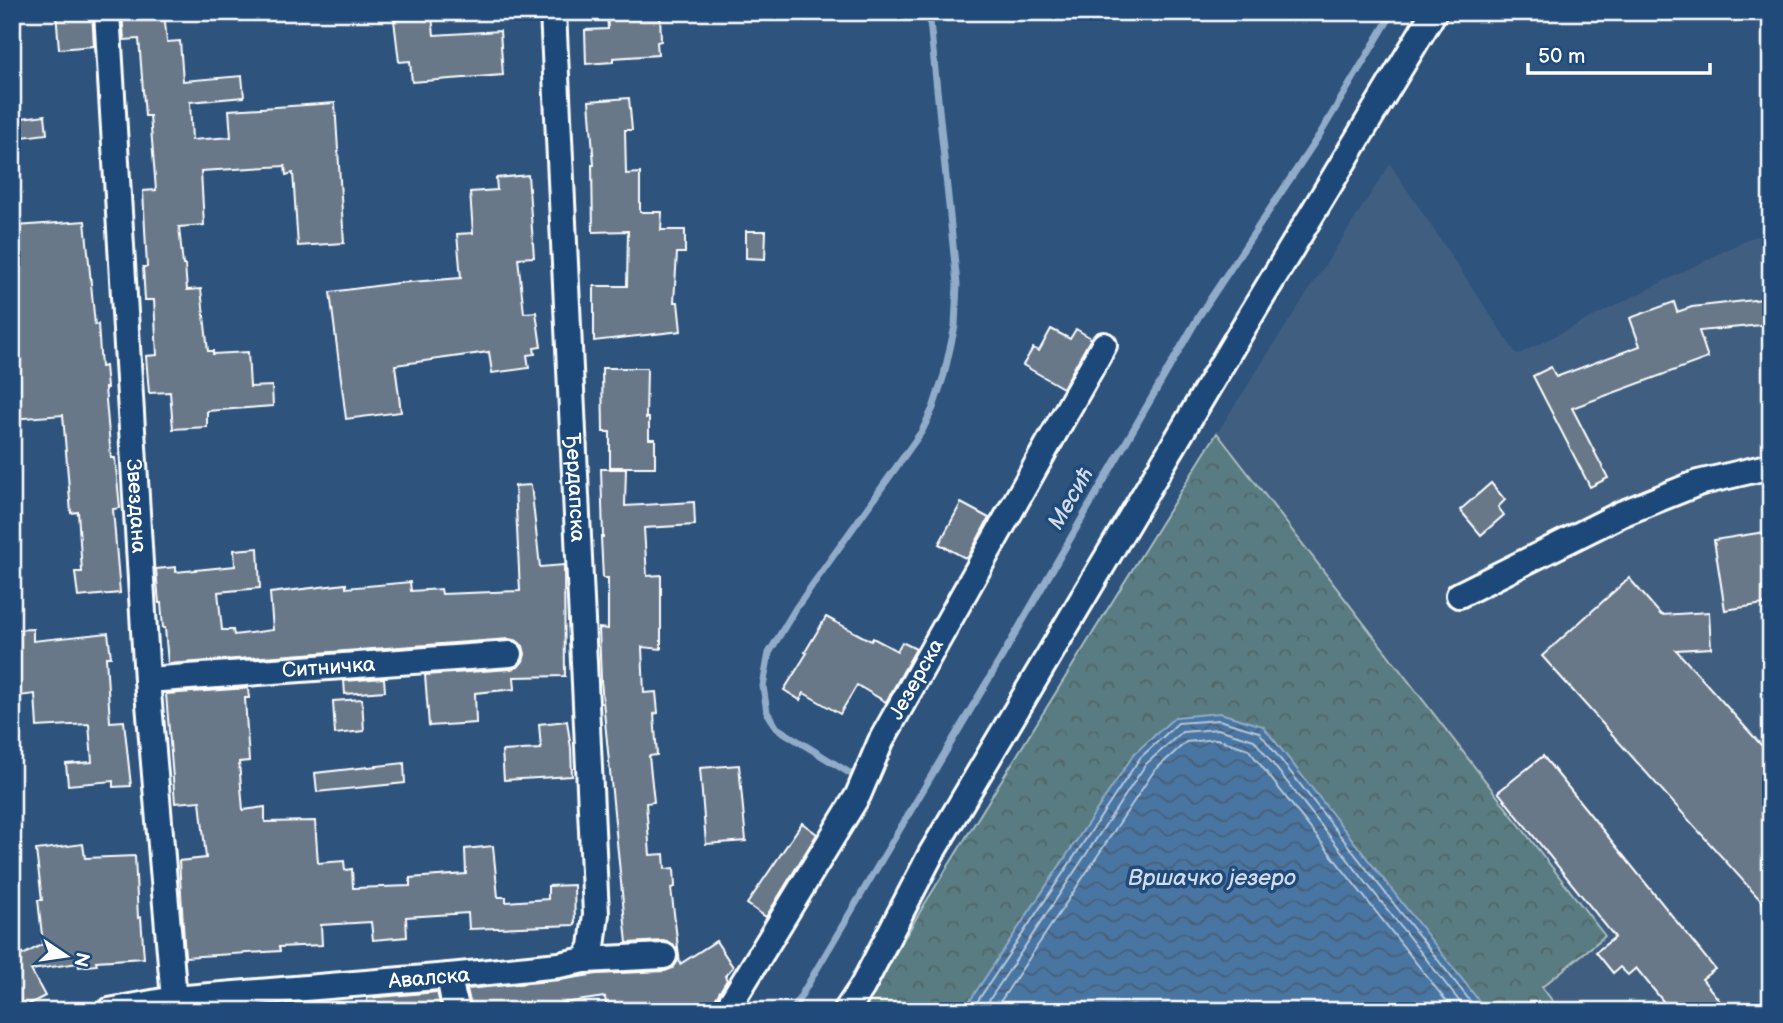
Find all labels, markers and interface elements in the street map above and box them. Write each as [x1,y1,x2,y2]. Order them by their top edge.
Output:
scale bar [1528,32,1710,76]
text: 50 m [1538,44,1585,69]
street label: Ђердапска [560,432,590,543]
street label: Звездана [121,458,151,555]
water label: Месић [1042,462,1100,535]
street label: Језерска [884,634,949,724]
street label: Ситничка [281,652,377,683]
water label: Вршачко језеро [1128,864,1296,892]
north arrow [32,922,102,992]
text: N [68,950,94,969]
street label: Авалска [386,962,472,994]

